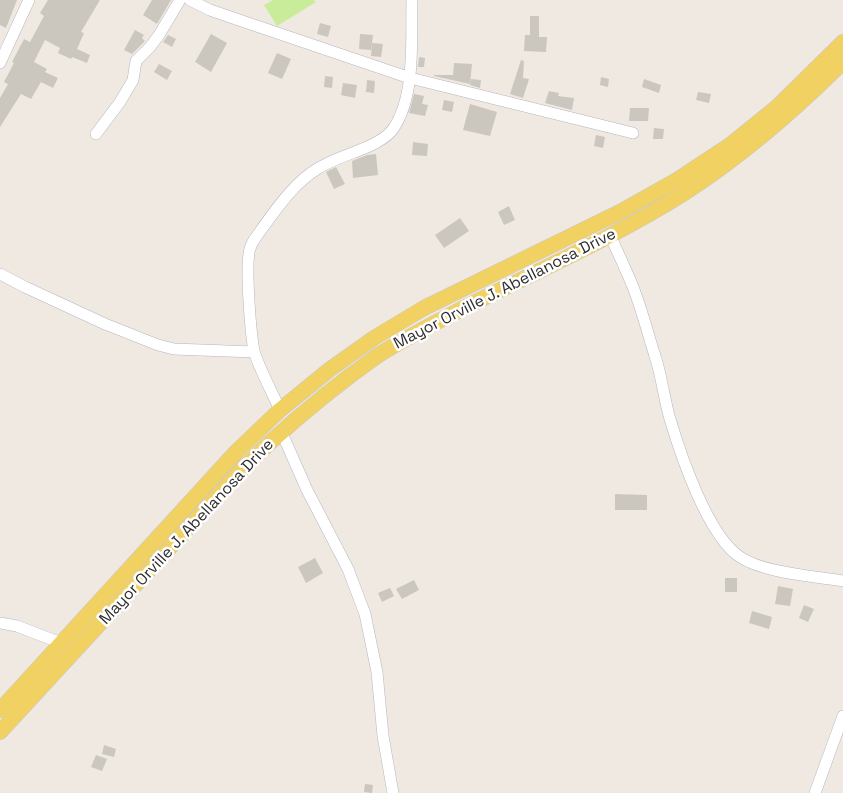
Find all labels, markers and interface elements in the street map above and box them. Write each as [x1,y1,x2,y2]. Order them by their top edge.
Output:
street label: Mayor Orville J. Abellanosa Drive [391,224,619,354]
street label: Mayor Orville J. Abellanosa Drive [96,435,278,629]

